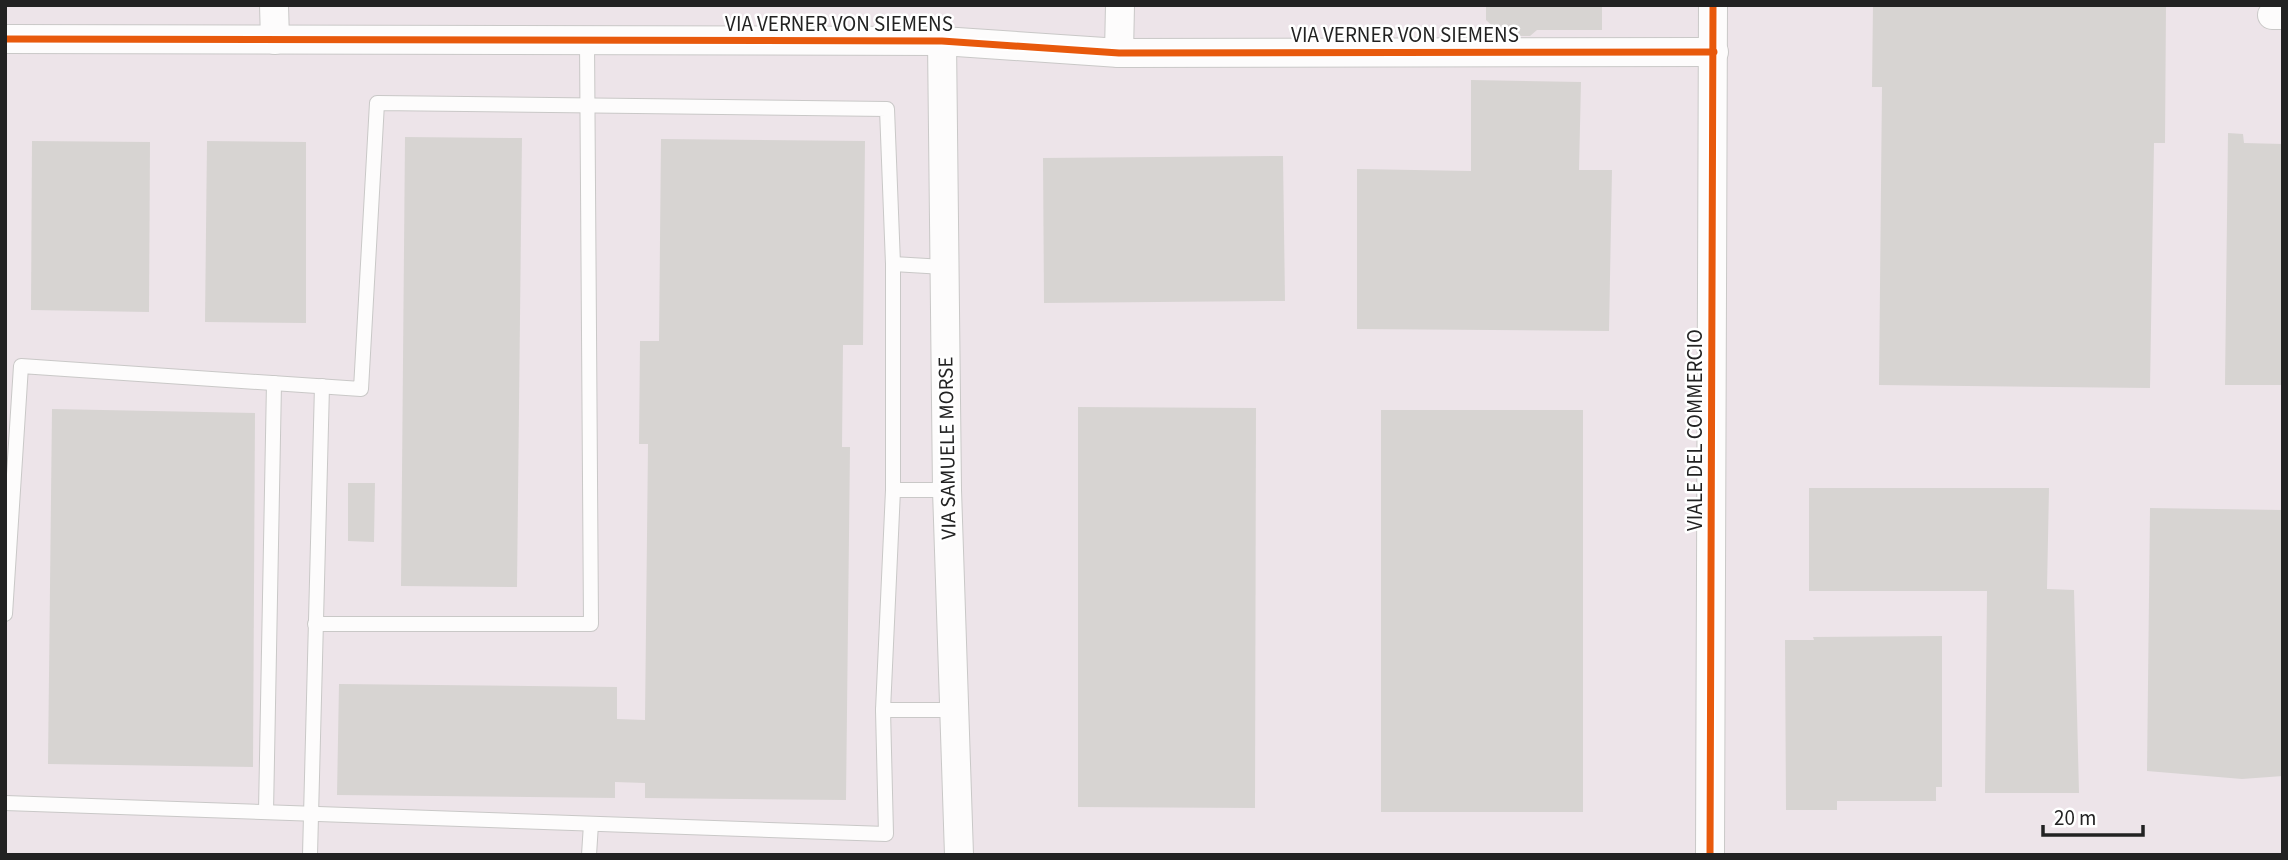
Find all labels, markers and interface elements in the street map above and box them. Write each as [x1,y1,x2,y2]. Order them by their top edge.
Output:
street label: VIA VERNER VON SIEMENS [725,9,953,39]
street label: VIA VERNER VON SIEMENS [1291,20,1519,50]
street label: VIALE DEL COMMERCIO [1680,329,1710,531]
street label: VIA SAMUELE MORSE [930,356,964,540]
scale bar [2043,794,2143,838]
text: 20 m [2054,803,2096,833]

